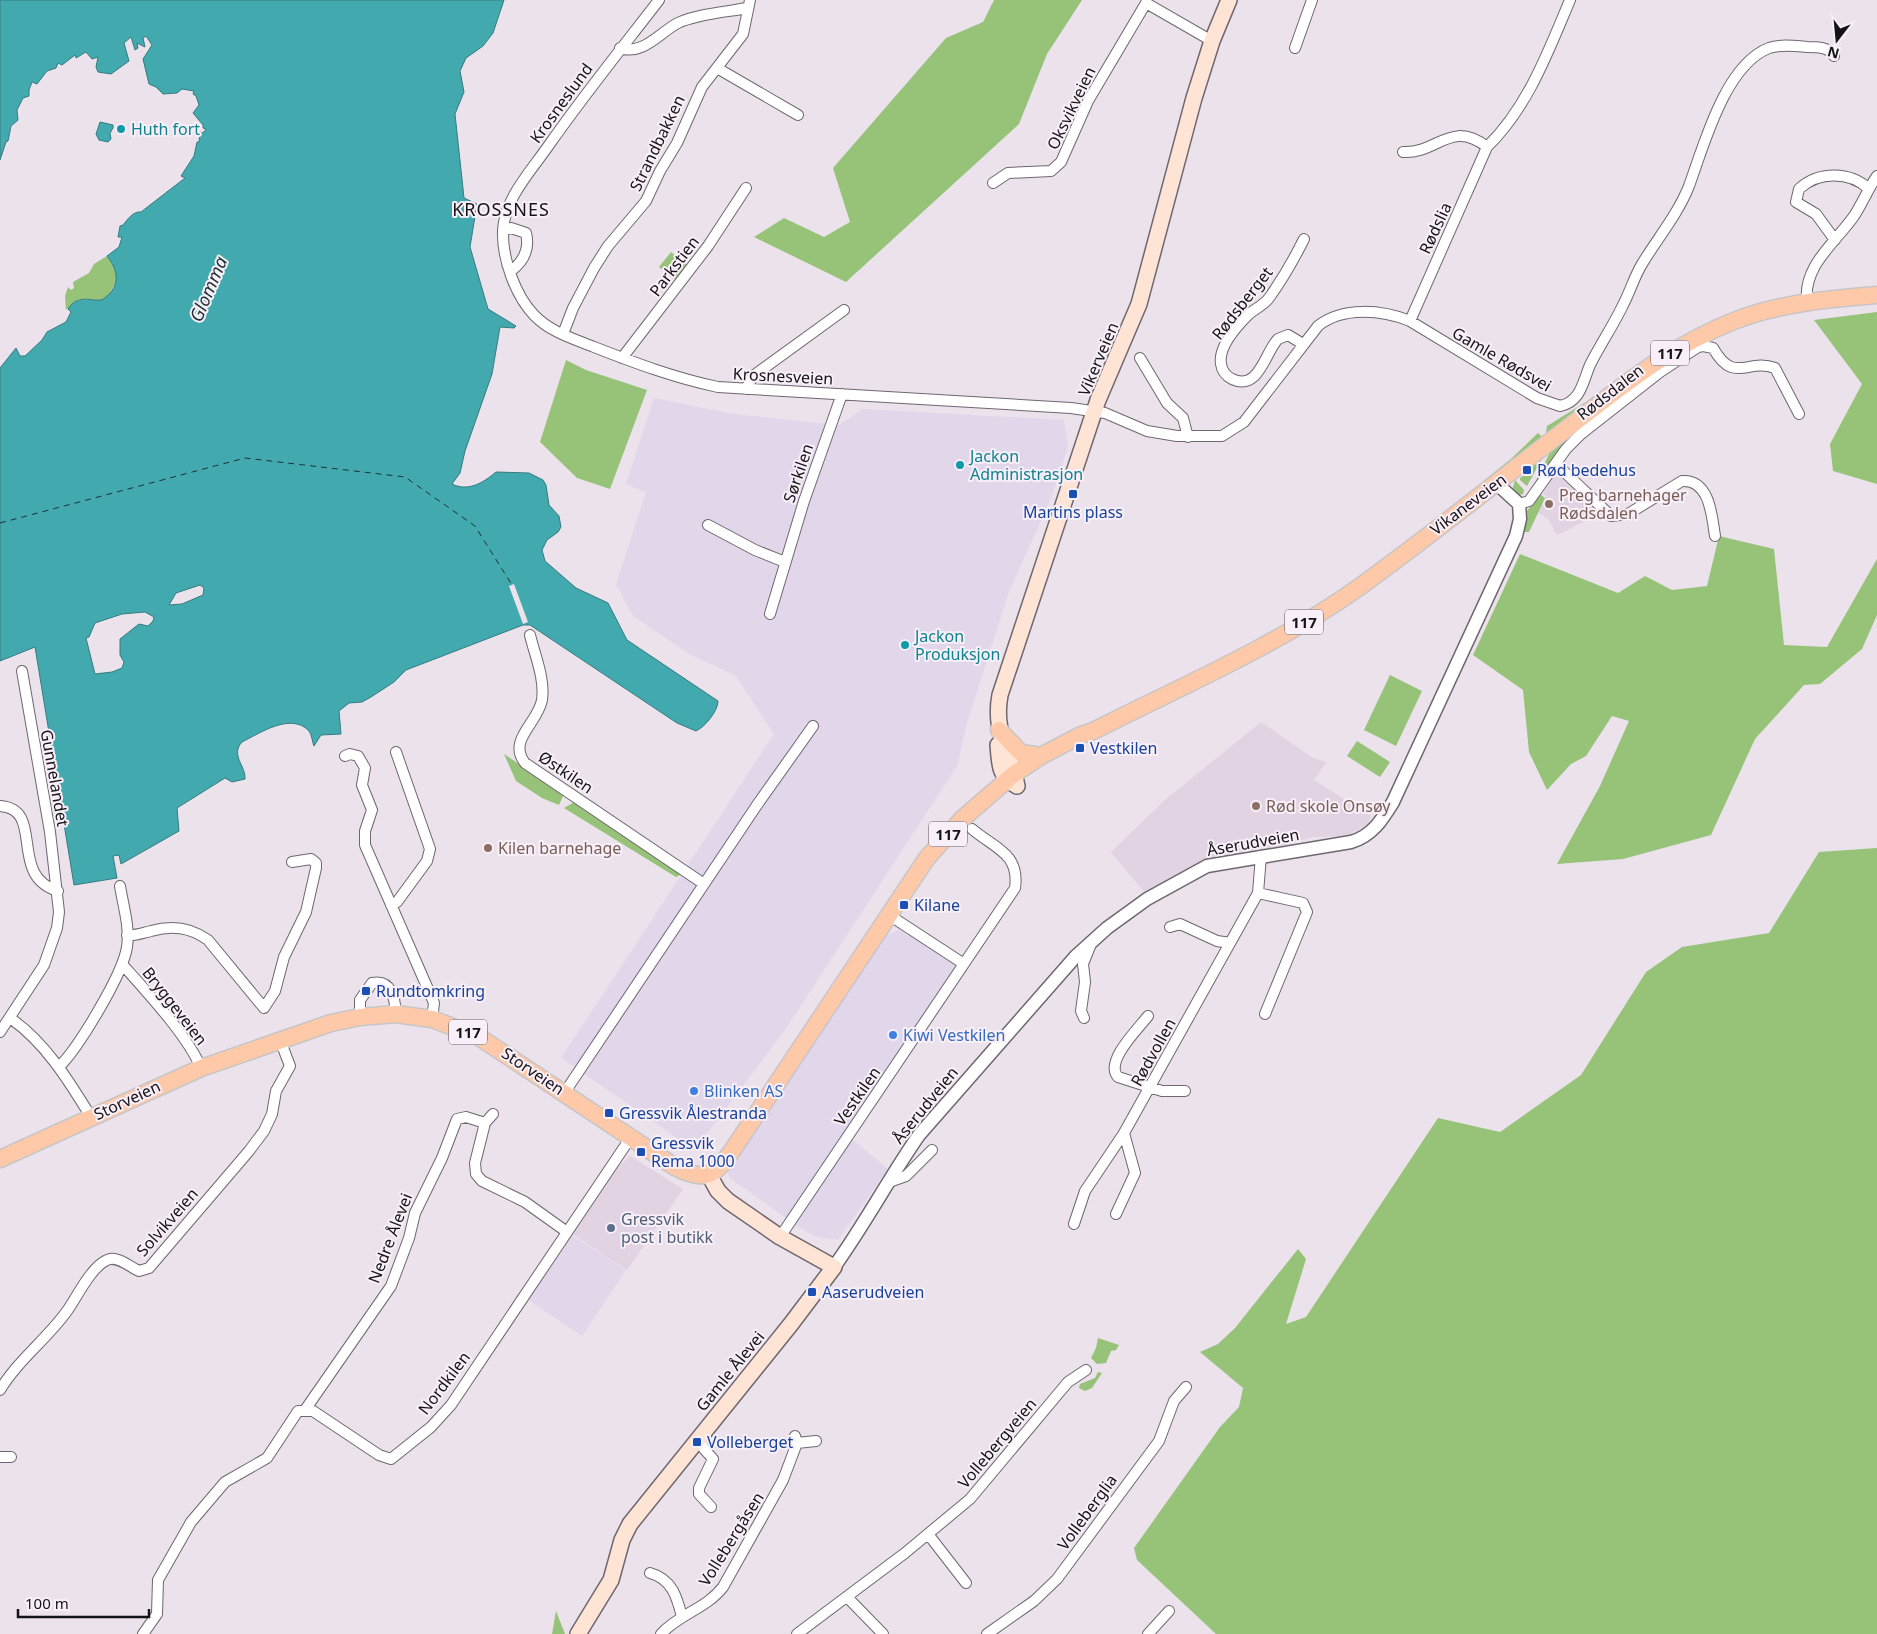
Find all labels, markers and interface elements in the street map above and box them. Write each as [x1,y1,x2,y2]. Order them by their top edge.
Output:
north arrow [1812,15,1862,65]
text: N [1825,42,1841,64]
street label: Krosneslund [525,59,597,147]
street label: Oksvikveien [1041,63,1101,153]
street label: Strandbakken [624,91,690,195]
place label: Huth fort [131,118,200,140]
marker: Huth fort [115,123,127,135]
district label: KROSSNES [452,197,550,221]
street label: Rødslia [1414,199,1456,257]
street label: Parkstien [644,231,704,301]
water label: Glomma [184,253,232,325]
street label: Rødsberget [1207,262,1278,344]
street label: Vikerveien [1073,319,1123,399]
street label: Gamle Rødsvei [1448,322,1556,396]
road number: 117 [1651,340,1689,366]
street label: Rødsdalen [1572,359,1648,425]
street label: Krosnesveien [732,362,834,390]
street label: Sørkilen [778,441,818,505]
place label: Jackon Administrasjon [968,445,1083,485]
marker: Jackon Administrasjon [954,459,966,471]
place label: Rød bedehus [1537,459,1636,481]
marker: Rød bedehus [1521,464,1533,476]
street label: Vikaneveien [1425,468,1511,540]
place label: Preg barnehager Rødsdalen [1559,484,1687,524]
marker: Martins plass [1067,488,1079,500]
marker: Preg barnehager Rødsdalen [1543,498,1555,510]
place label: Martins plass [1023,501,1123,523]
road number: 117 [1285,610,1323,634]
place label: Jackon Produksjon [913,625,1000,665]
marker: Jackon Produksjon [899,639,911,651]
street label: Gunnelandet [36,728,74,828]
place label: Vestkilen [1090,737,1157,759]
marker: Vestkilen [1074,742,1086,754]
street label: Østkilen [534,746,598,798]
place label: Rød skole Onsøy [1266,795,1391,817]
marker: Rød skole Onsøy [1250,800,1262,812]
road number: 117 [929,822,967,846]
street label: Åserudveien [1205,823,1301,861]
place label: Kilen barnehage [498,837,621,859]
marker: Kilen barnehage [482,842,494,854]
place label: Kilane [914,894,960,916]
marker: Kilane [898,899,910,911]
street label: Bryggeveien [137,962,213,1050]
place label: Rundtomkring [376,980,485,1002]
marker: Rundtomkring [360,985,372,997]
street label: Rødvollen [1125,1014,1181,1090]
road number: 117 [449,1020,487,1044]
place label: Kiwi Vestkilen [903,1024,1005,1046]
marker: Kiwi Vestkilen [887,1029,899,1041]
street label: Storveien [497,1042,569,1100]
street label: Vestkilen [829,1062,885,1130]
street label: Åserudveien [887,1062,963,1148]
street label: Storveien [90,1075,164,1125]
place label: Blinken AS [704,1080,783,1102]
marker: Blinken AS [688,1085,700,1097]
place label: Gressvik Ålestranda [619,1102,767,1124]
marker: Gressvik Ålestranda [603,1107,615,1119]
place label: Gressvik Rema 1000 [651,1132,735,1172]
marker: Gressvik Rema 1000 [635,1146,647,1158]
street label: Solvikveien [131,1183,203,1261]
street label: Nedre Ålevei [363,1190,417,1286]
place label: Gressvik post i butikk [621,1208,714,1248]
marker: Gressvik post i butikk [605,1222,617,1234]
place label: Aaserudveien [822,1281,924,1303]
marker: Aaserudveien [806,1286,818,1298]
street label: Gamle Ålevei [691,1326,769,1416]
street label: Nordkilen [413,1347,475,1419]
street label: Vollebergveien [953,1393,1041,1493]
place label: Volleberget [707,1431,793,1453]
marker: Volleberget [691,1436,703,1448]
street label: Volleberglia [1052,1470,1122,1554]
street label: Vollebergåsen [693,1488,769,1590]
scale bar [18,1586,149,1618]
text: 100 m [25,1593,69,1613]

